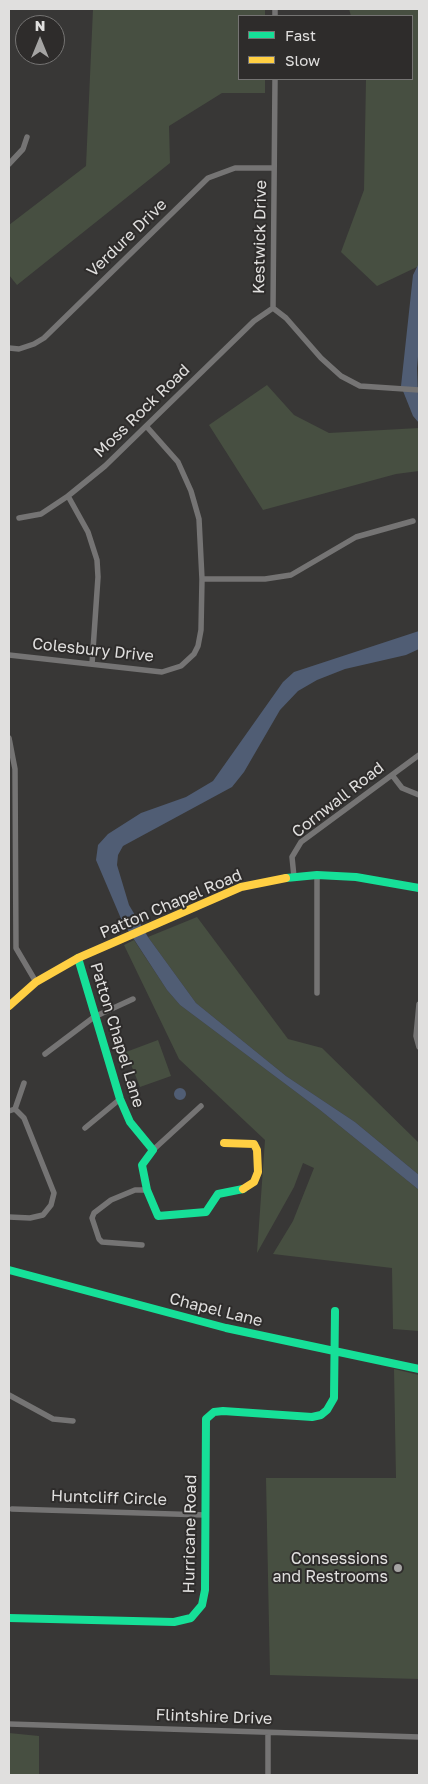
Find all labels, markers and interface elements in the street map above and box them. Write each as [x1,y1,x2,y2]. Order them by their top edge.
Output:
north arrow [15,15,65,65]
legend [238,15,413,80]
text: N [35,17,45,34]
text: Fast [285,26,316,44]
text: Slow [285,51,320,69]
street label: Kestwick Drive [249,180,271,294]
street label: Verdure Drive [83,195,171,281]
street label: Moss Rock Road [90,360,194,462]
street label: Colesbury Drive [31,634,155,666]
street label: Cornwall Road [288,758,388,842]
street label: Patton Chapel Road [97,865,245,943]
street label: Patton Chapel Lane [86,960,148,1110]
street label: Chapel Lane [167,1289,265,1331]
street label: Hurricane Road [179,1474,201,1594]
street label: Huntcliff Circle [51,1486,167,1510]
place label: Consessions and Restrooms [272,1549,388,1587]
marker: Consessions and Restrooms [392,1562,404,1574]
street label: Flintshire Drive [155,1705,273,1729]

